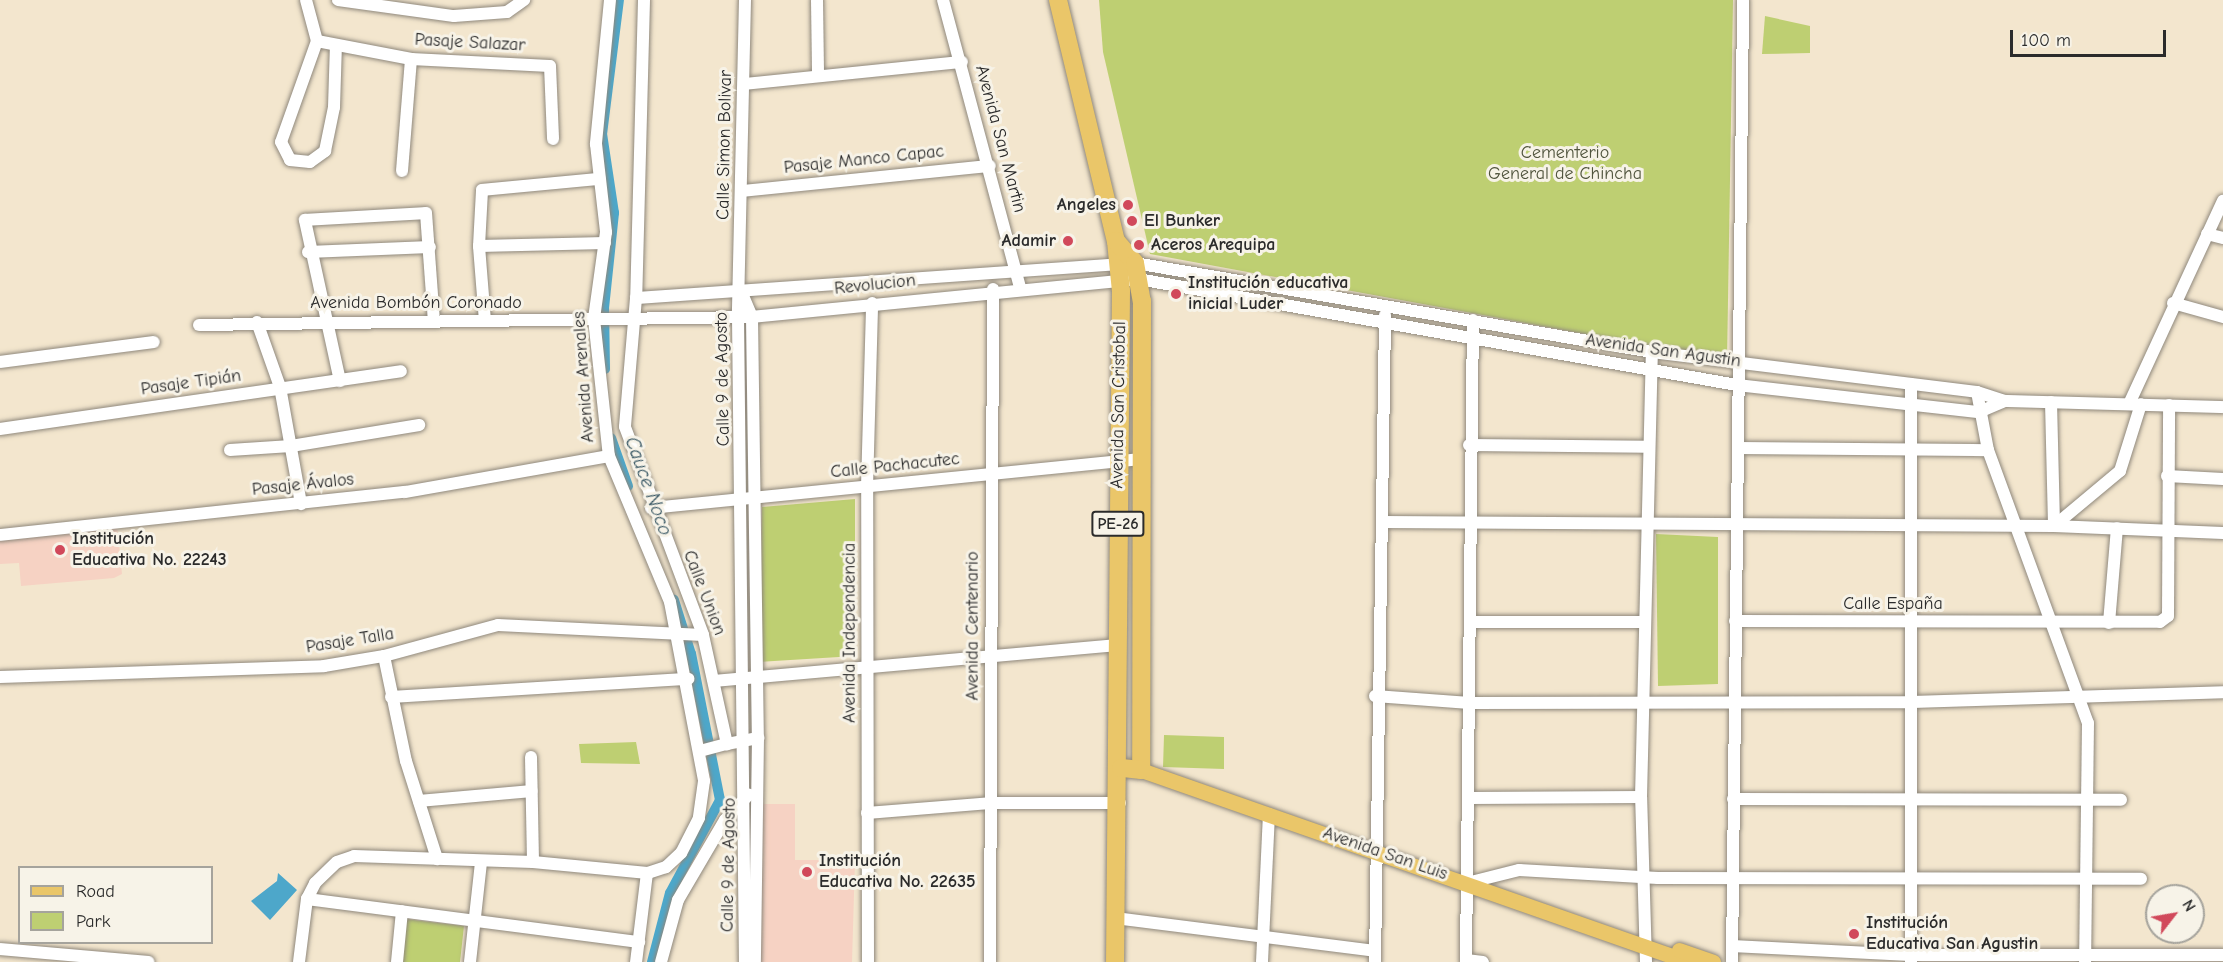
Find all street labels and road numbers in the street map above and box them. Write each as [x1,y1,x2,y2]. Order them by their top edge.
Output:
street label: Pasaje Salazar [414,29,526,57]
street label: Avenida San Martin [970,63,1030,215]
street label: Calle Simon Bolivar [713,70,737,220]
street label: Pasaje Manco Capac [783,141,945,179]
street label: Revolucion [833,270,917,300]
street label: Avenida Bombón Coronado [310,292,522,314]
street label: Avenida Arenales [569,311,599,443]
street label: Calle 9 de Agosto [711,312,735,446]
street label: Avenida San Cristobal [1107,321,1131,489]
street label: Avenida San Agustin [1584,329,1742,373]
street label: Pasaje Tipián [139,365,243,401]
street label: Calle Pachacutec [829,448,961,484]
street label: Pasaje Ávalos [251,469,355,501]
road number: PE-26 [1091,511,1145,537]
street label: Avenida Independencia [839,543,861,723]
street label: Calle Union [678,547,730,639]
street label: Avenida Centenario [962,551,984,701]
street label: Calle España [1843,593,1943,615]
street label: Pasaje Talla [304,623,396,659]
street label: Calle 9 de Agosto [717,798,741,932]
street label: Avenida San Luis [1320,823,1450,885]

